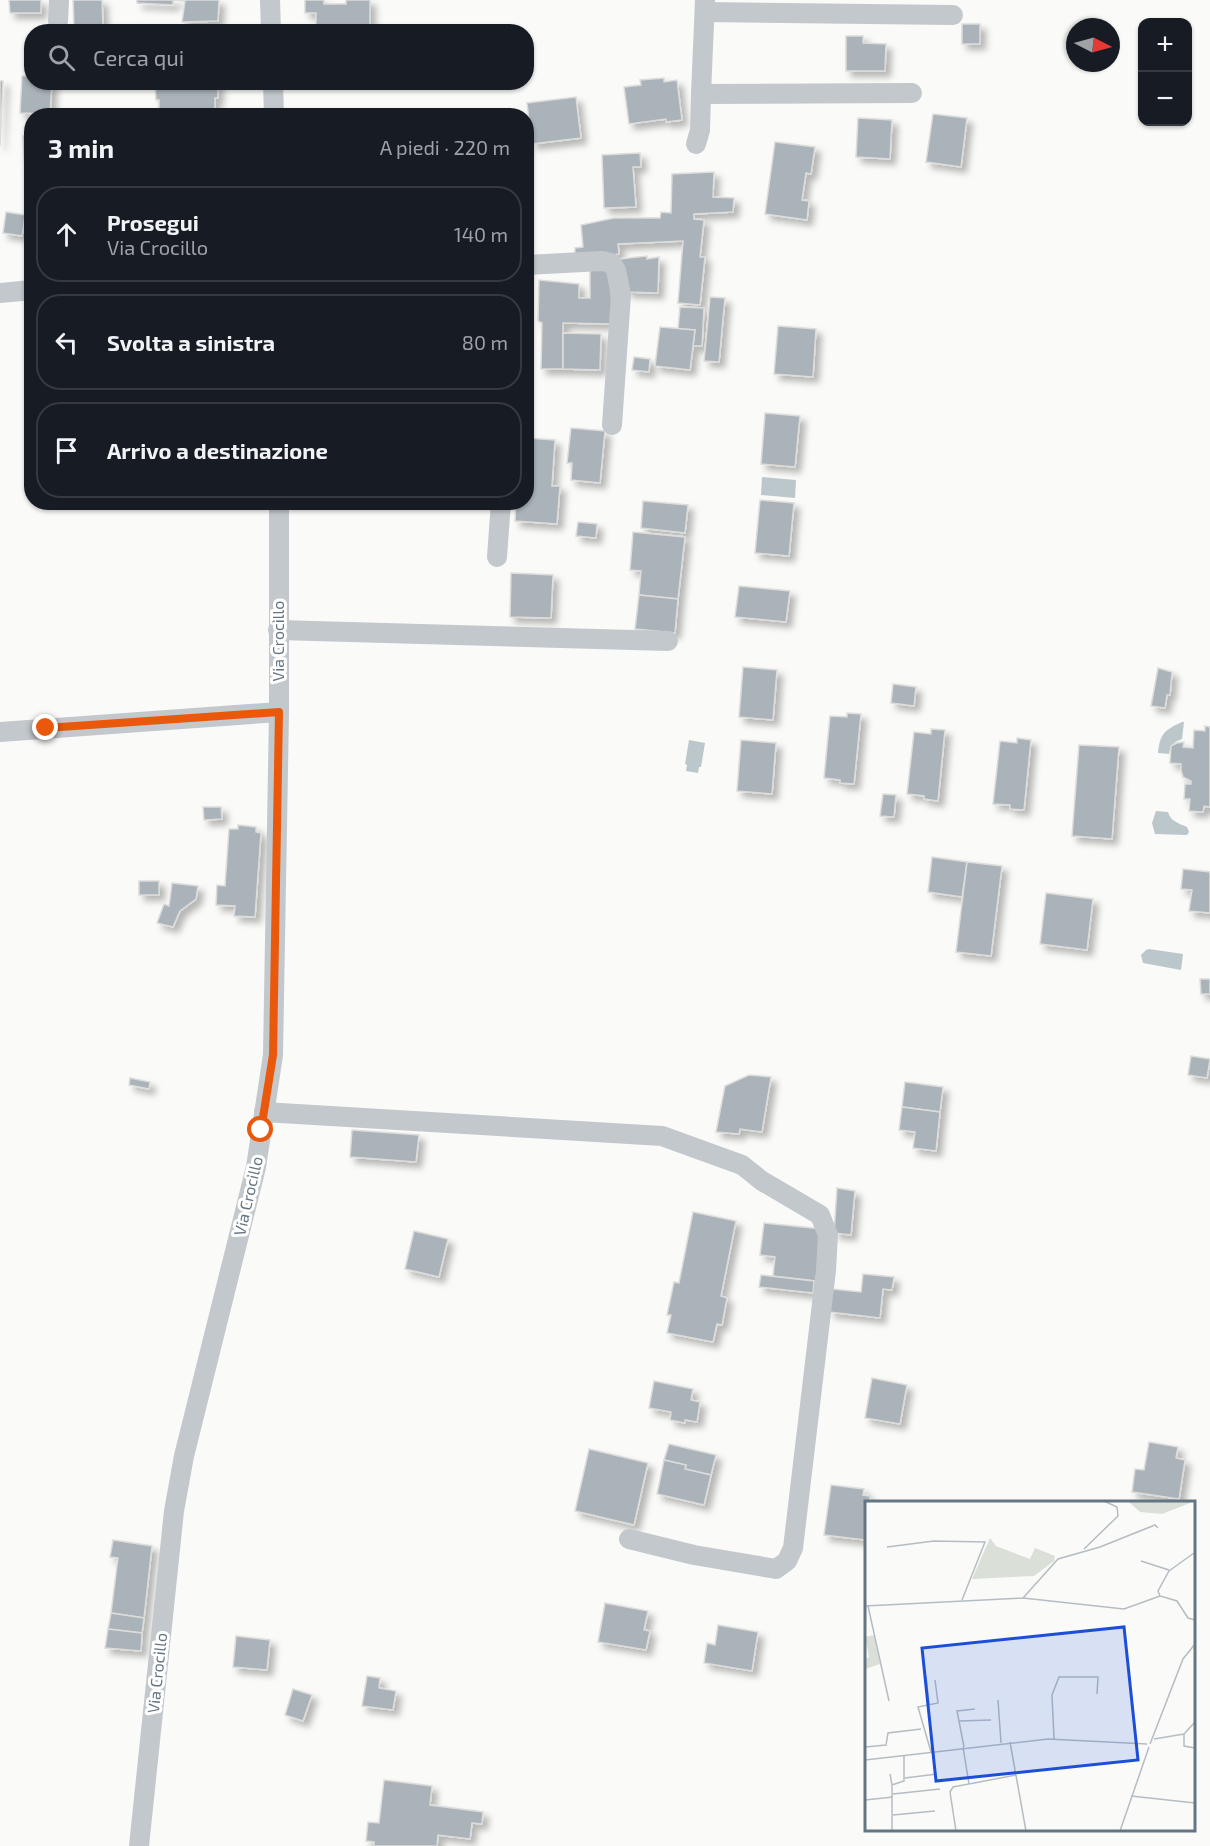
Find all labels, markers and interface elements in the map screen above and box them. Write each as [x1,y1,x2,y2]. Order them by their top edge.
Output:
north arrow [1066,18,1120,72]
map controls [1138,18,1192,126]
button: + [1138,18,1192,72]
search box [24,24,534,90]
icon: search [45,41,78,74]
text: Cerca qui [93,44,184,70]
button: − [1138,72,1192,126]
text: 3 min [48,132,114,163]
text: A piedi · 220 m [380,135,510,159]
text: Prosegui [107,209,199,235]
icon: ahead [50,218,83,251]
text: 140 m [454,222,508,246]
text: Via Crocillo [107,235,208,259]
icon: left [50,326,83,359]
text: Svolta a sinistra [107,329,275,355]
text: 80 m [462,330,508,354]
icon: arrive [50,434,83,467]
text: Arrivo a destinazione [107,437,328,463]
street label: Via Crocillo [268,601,287,681]
route end [32,714,58,740]
route start [247,1116,273,1142]
street label: Via Crocillo [229,1154,266,1237]
inset map [865,1501,1195,1831]
street label: Via Crocillo [143,1632,170,1714]

